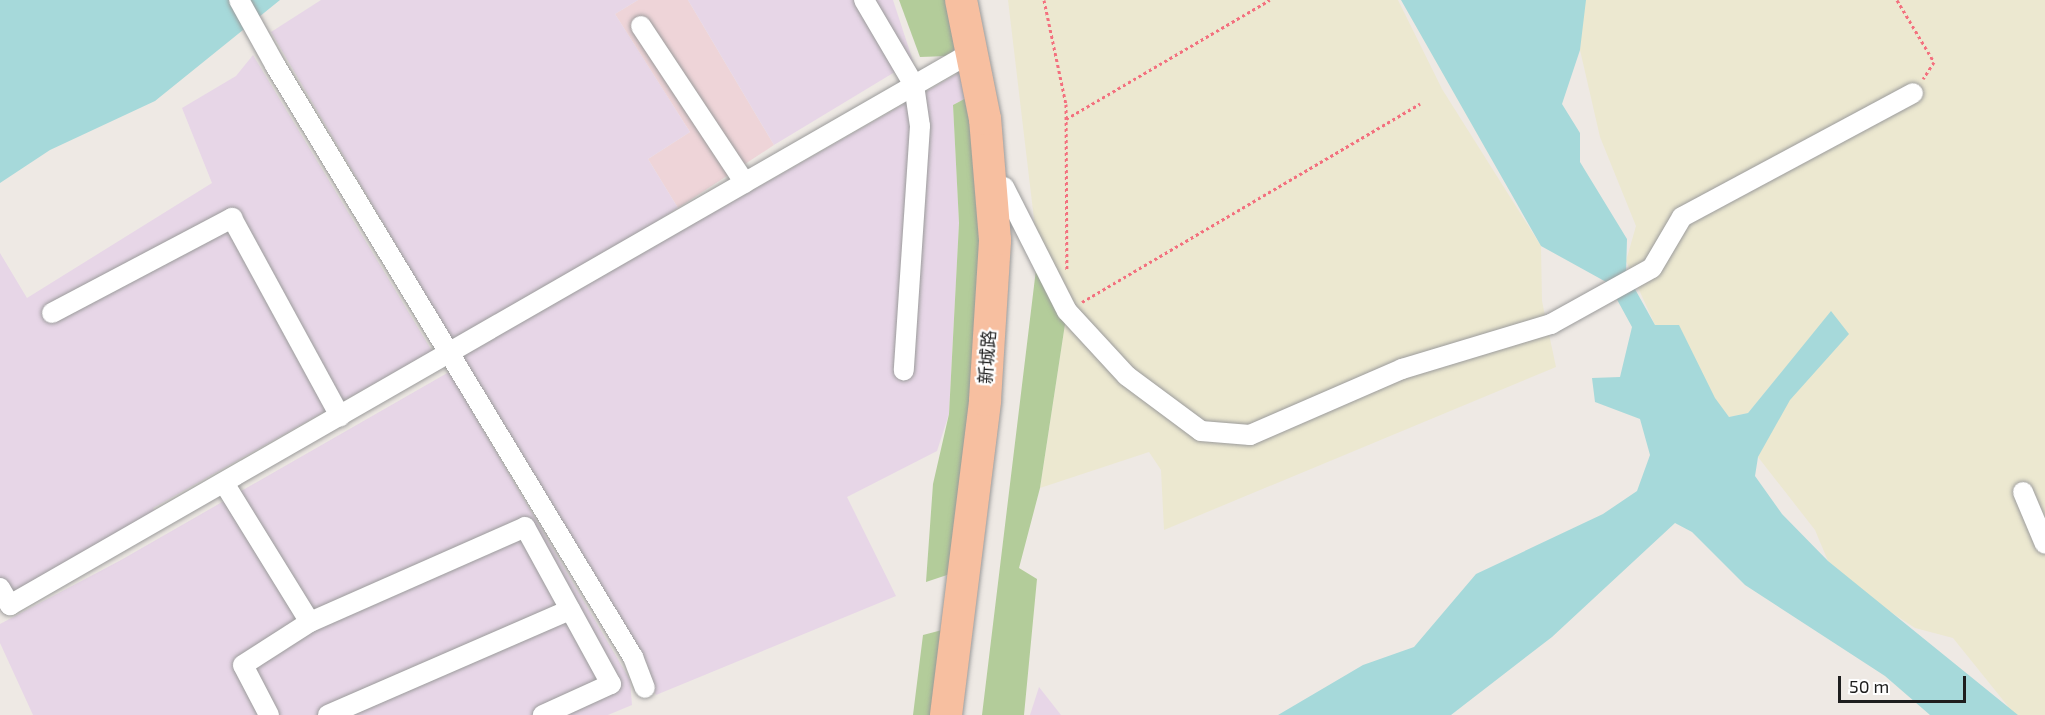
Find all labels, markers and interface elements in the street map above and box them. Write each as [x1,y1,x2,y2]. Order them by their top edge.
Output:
street label: 新城路 [974,329,1000,385]
scale bar [1841,664,1968,702]
text: 50 m [1849,675,1889,697]

